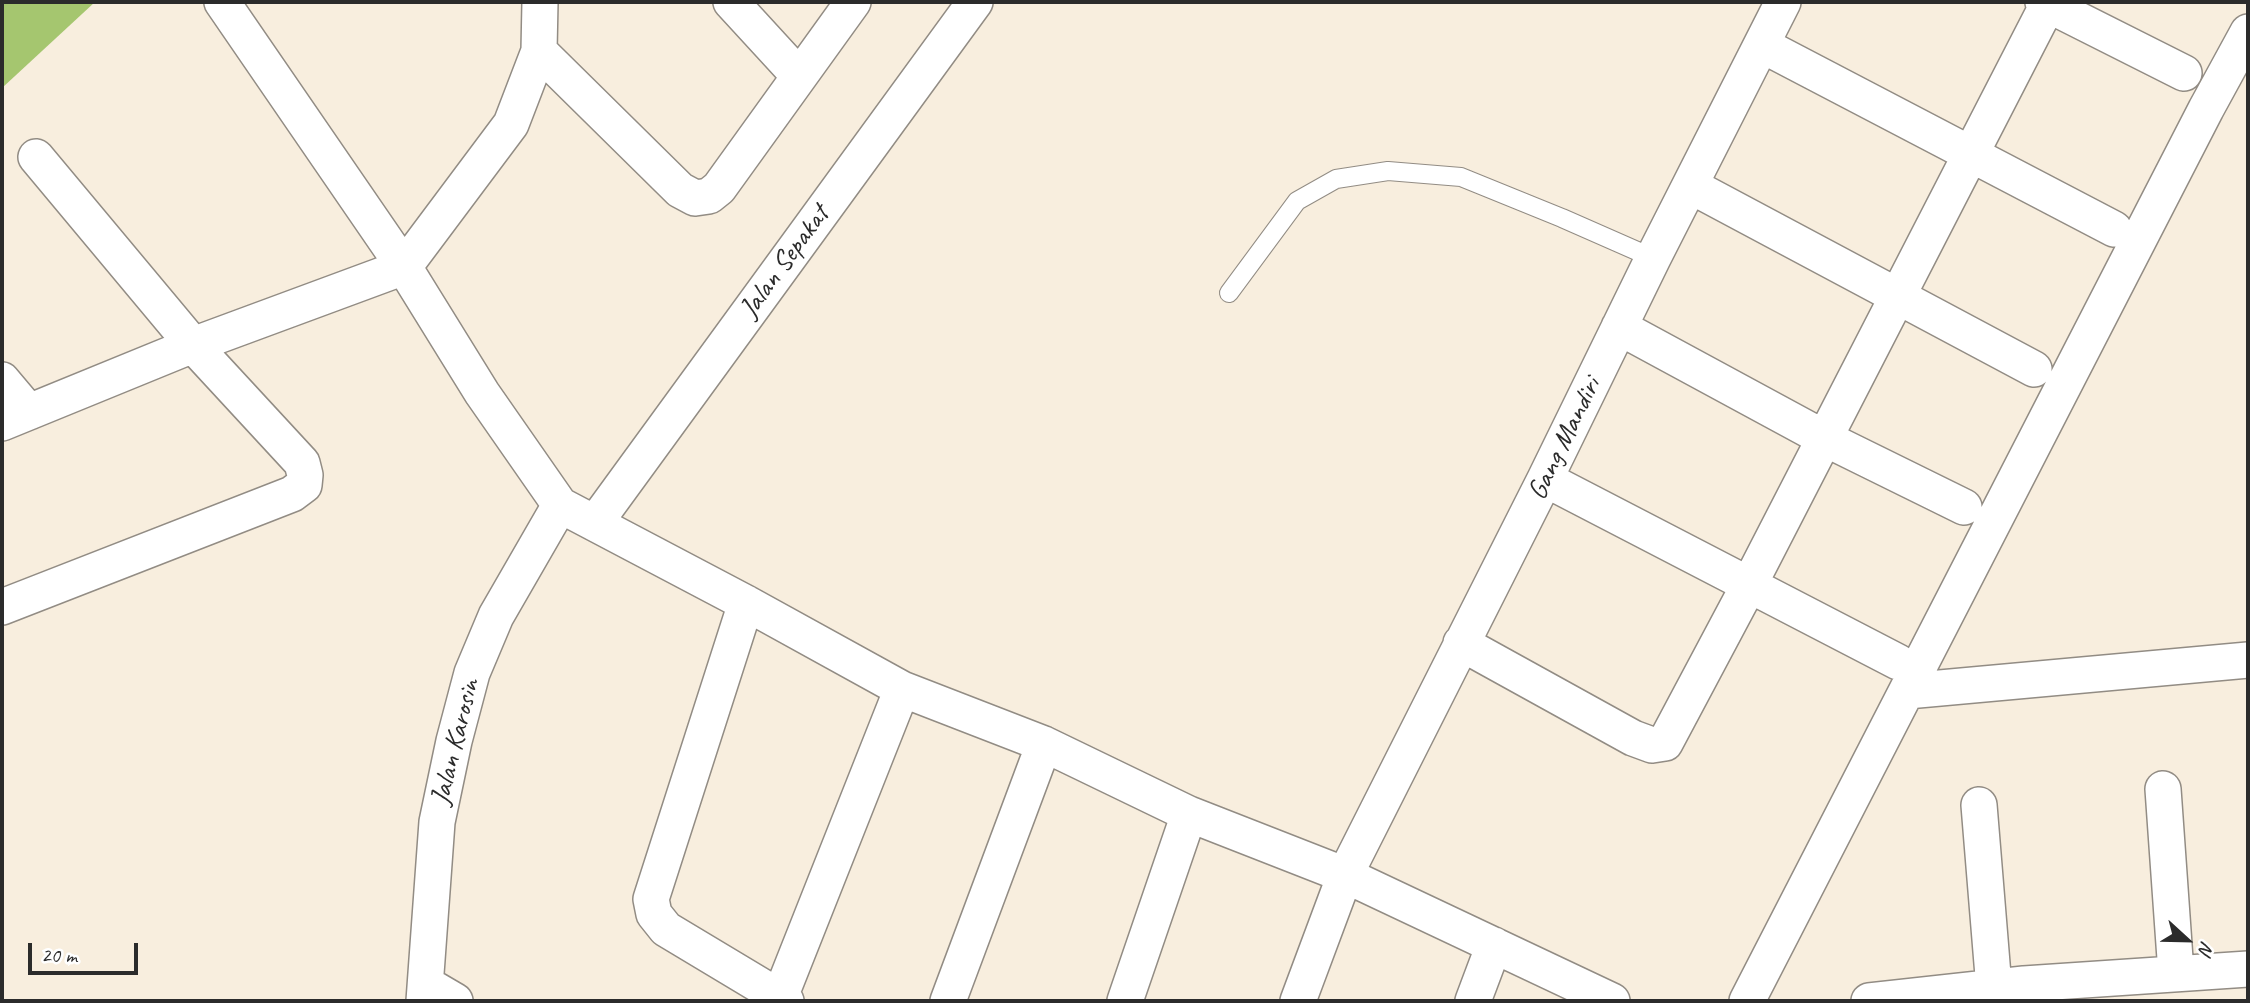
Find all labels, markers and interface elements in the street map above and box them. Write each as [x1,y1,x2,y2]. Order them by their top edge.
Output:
street label: Jalan Sepakat [733,199,837,325]
street label: Gang Mandiri [1521,372,1609,506]
street label: Jalan Karosin [424,676,488,808]
north arrow [2152,905,2222,975]
scale bar [32,930,142,974]
text: N [2193,938,2220,958]
text: 20 m [41,942,77,968]

